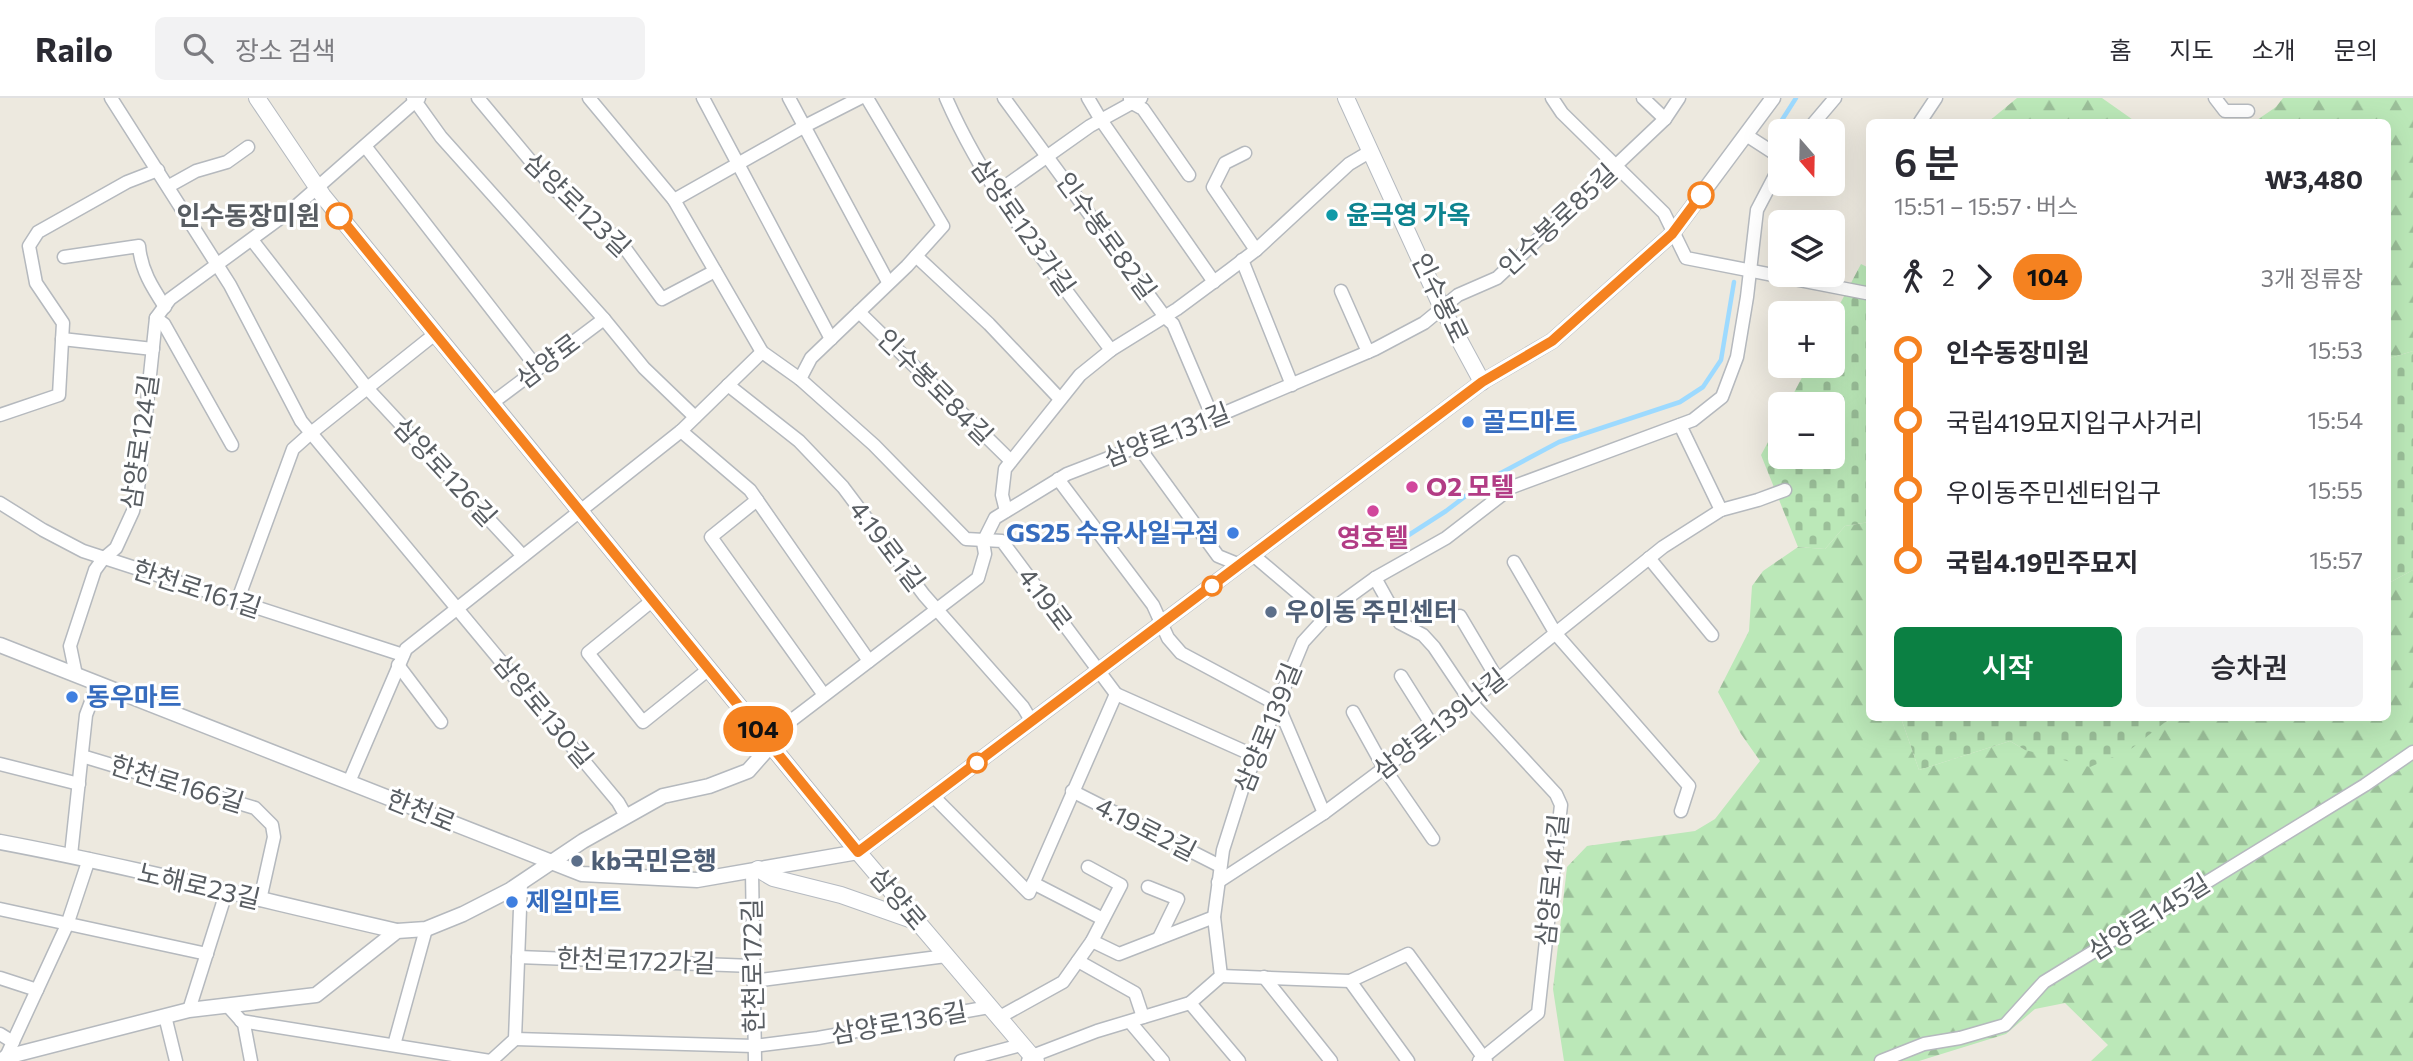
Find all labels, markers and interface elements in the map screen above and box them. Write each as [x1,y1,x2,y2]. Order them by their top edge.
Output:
search box [155,17,645,80]
text: Railo [35,28,113,69]
icon: search [179,29,217,67]
text: 장소 검색 [235,34,336,65]
text: 홈 [2109,35,2131,64]
text: 지도 [2169,35,2214,64]
text: 소개 [2252,35,2296,64]
text: 문의 [2334,35,2378,64]
north arrow [1768,119,1844,196]
map controls [1768,119,1845,469]
text: 6 분 [1894,138,1960,185]
street label: 삼양로123길 [518,146,638,262]
street label: 삼양로123가길 [966,152,1083,301]
street label: 인수봉로85길 [1491,156,1623,282]
text: ₩3,480 [2265,163,2363,194]
street label: 인수봉로82길 [1051,165,1164,305]
unlabelled marker [1688,182,1714,208]
text: 15:51 – 15:57 · 버스 [1894,192,2078,220]
place label: 윤극영 가옥 [1346,198,1471,229]
place label: 인수동장미원 [176,199,320,230]
marker: 인수동장미원 [326,203,352,229]
marker: 윤극영 가옥 [1324,207,1340,223]
button: layers [1768,210,1845,287]
street label: 인수봉로 [1406,248,1476,347]
icon: walk [1894,258,1932,296]
icon: forward [1965,258,2003,296]
text: 104 [2027,262,2068,291]
text: 2 [1942,263,1955,291]
text: 3개 정류장 [2261,264,2363,292]
button: + [1768,301,1845,378]
street label: 인수봉로84길 [872,322,1000,450]
street label: 삼양로 [509,326,585,394]
text: 인수동장미원 [1946,336,2090,367]
text: 15:53 [2308,336,2363,364]
street label: 삼양로124길 [114,372,163,511]
button: − [1768,392,1845,469]
street label: 삼양로131길 [1099,395,1234,472]
place label: 골드마트 [1482,405,1578,436]
text: 국립419묘지입구사거리 [1946,406,2203,437]
text: 15:54 [2308,406,2363,434]
street label: 삼양로126길 [388,410,504,532]
marker: 골드마트 [1460,414,1476,430]
place label: O2 모텔 [1426,470,1515,501]
text: 우이동주민센터입구 [1946,476,2161,507]
text: 15:55 [2308,476,2363,504]
marker: O2 모텔 [1404,479,1420,495]
street label: 4.19로1길 [844,494,932,597]
marker: 영호텔 [1365,503,1381,519]
place label: GS25 수유사일구점 [1006,516,1219,547]
place label: 영호텔 [1337,521,1409,552]
marker: GS25 수유사일구점 [1225,525,1241,541]
text: 국립4.19민주묘지 [1946,546,2138,577]
text: 15:57 [2309,546,2363,574]
street label: 한천로161길 [129,552,266,623]
street label: 4.19로 [1013,561,1080,636]
unlabelled marker [1202,576,1222,596]
place label: 우이동 주민센터 [1285,595,1457,626]
marker: 우이동 주민센터 [1263,604,1279,620]
button: 시작 [1894,627,2122,707]
button: 승차권 [2136,627,2363,707]
street label: 삼양로130길 [488,647,601,773]
street label: 삼양로139길 [1226,658,1307,797]
street label: 삼양로139나길 [1366,661,1512,785]
place label: 동우마트 [86,680,182,711]
marker: 동우마트 [64,689,80,705]
line badge: 104 [718,706,798,752]
text: 104 [737,714,779,743]
street label: 한천로166길 [107,748,248,818]
unlabelled marker [967,753,987,773]
street label: 한천로 [382,782,461,837]
street label: 4.19로2길 [1091,789,1202,866]
street label: 삼양로141길 [1528,812,1573,947]
place label: kb국민은행 [591,844,717,875]
marker: kb국민은행 [569,853,585,869]
street label: 노해로23길 [135,855,264,914]
street label: 삼양로 [864,861,934,935]
street label: 삼양로145길 [2082,866,2215,965]
place label: 제일마트 [526,885,622,916]
marker: 제일마트 [504,894,520,910]
street label: 한천로172길 [735,898,768,1034]
street label: 한천로172가길 [556,941,716,978]
street label: 삼양로136길 [828,994,969,1049]

